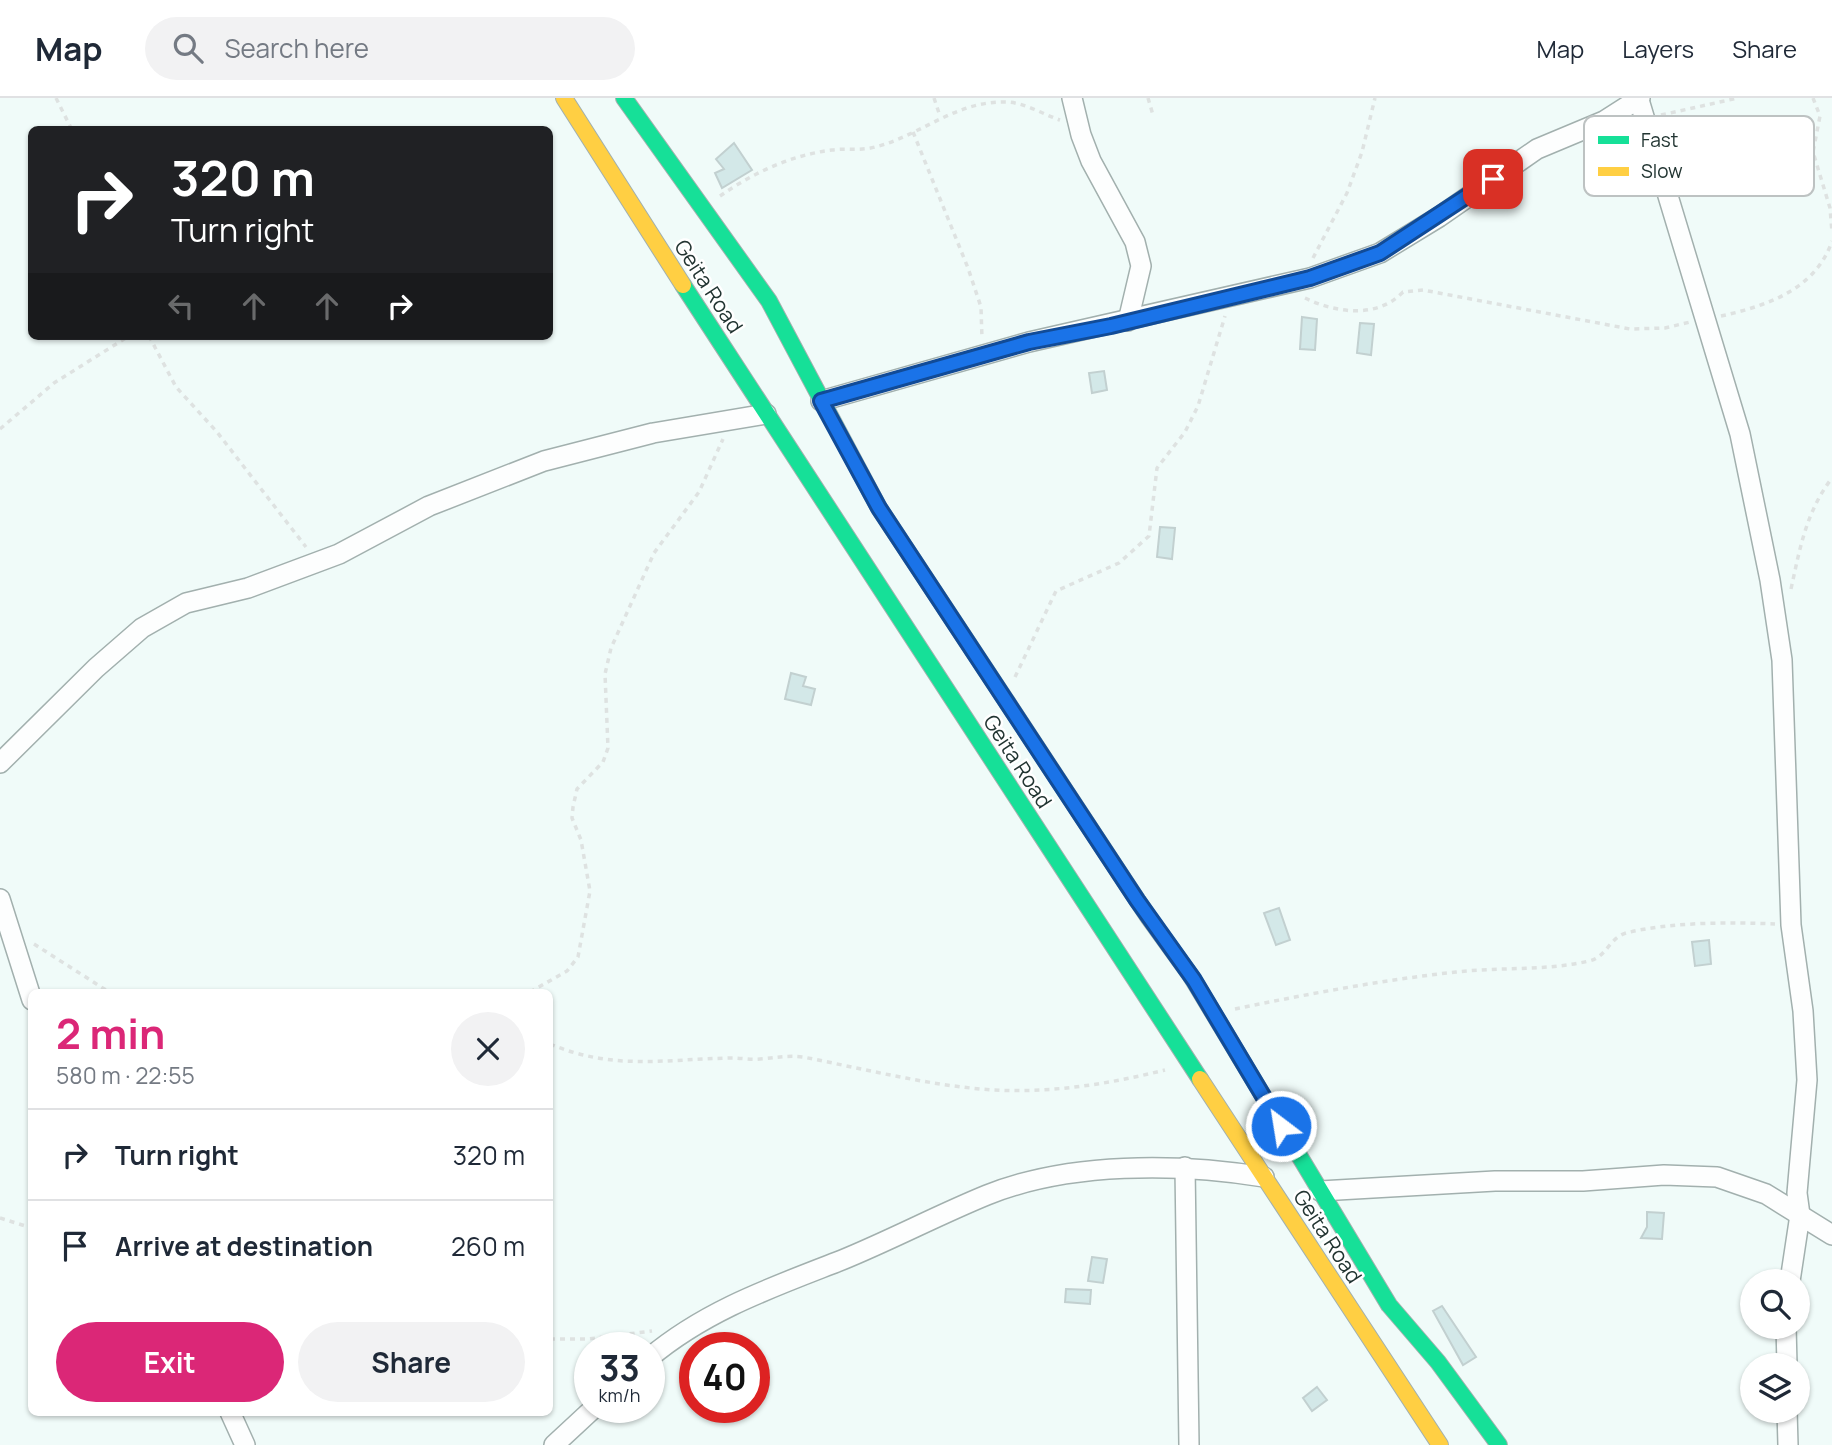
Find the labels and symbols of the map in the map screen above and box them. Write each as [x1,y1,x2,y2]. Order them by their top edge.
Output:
legend [1584,116,1814,196]
text: Fast [1641,127,1678,153]
pin [1463,149,1523,209]
text: Slow [1641,158,1683,184]
street label: Geita Road [668,234,750,338]
street label: Geita Road [977,709,1059,813]
position arrow [1244,1089,1318,1163]
street label: Geita Road [1287,1184,1369,1288]
speed limit sign: 40 [679,1332,770,1423]

